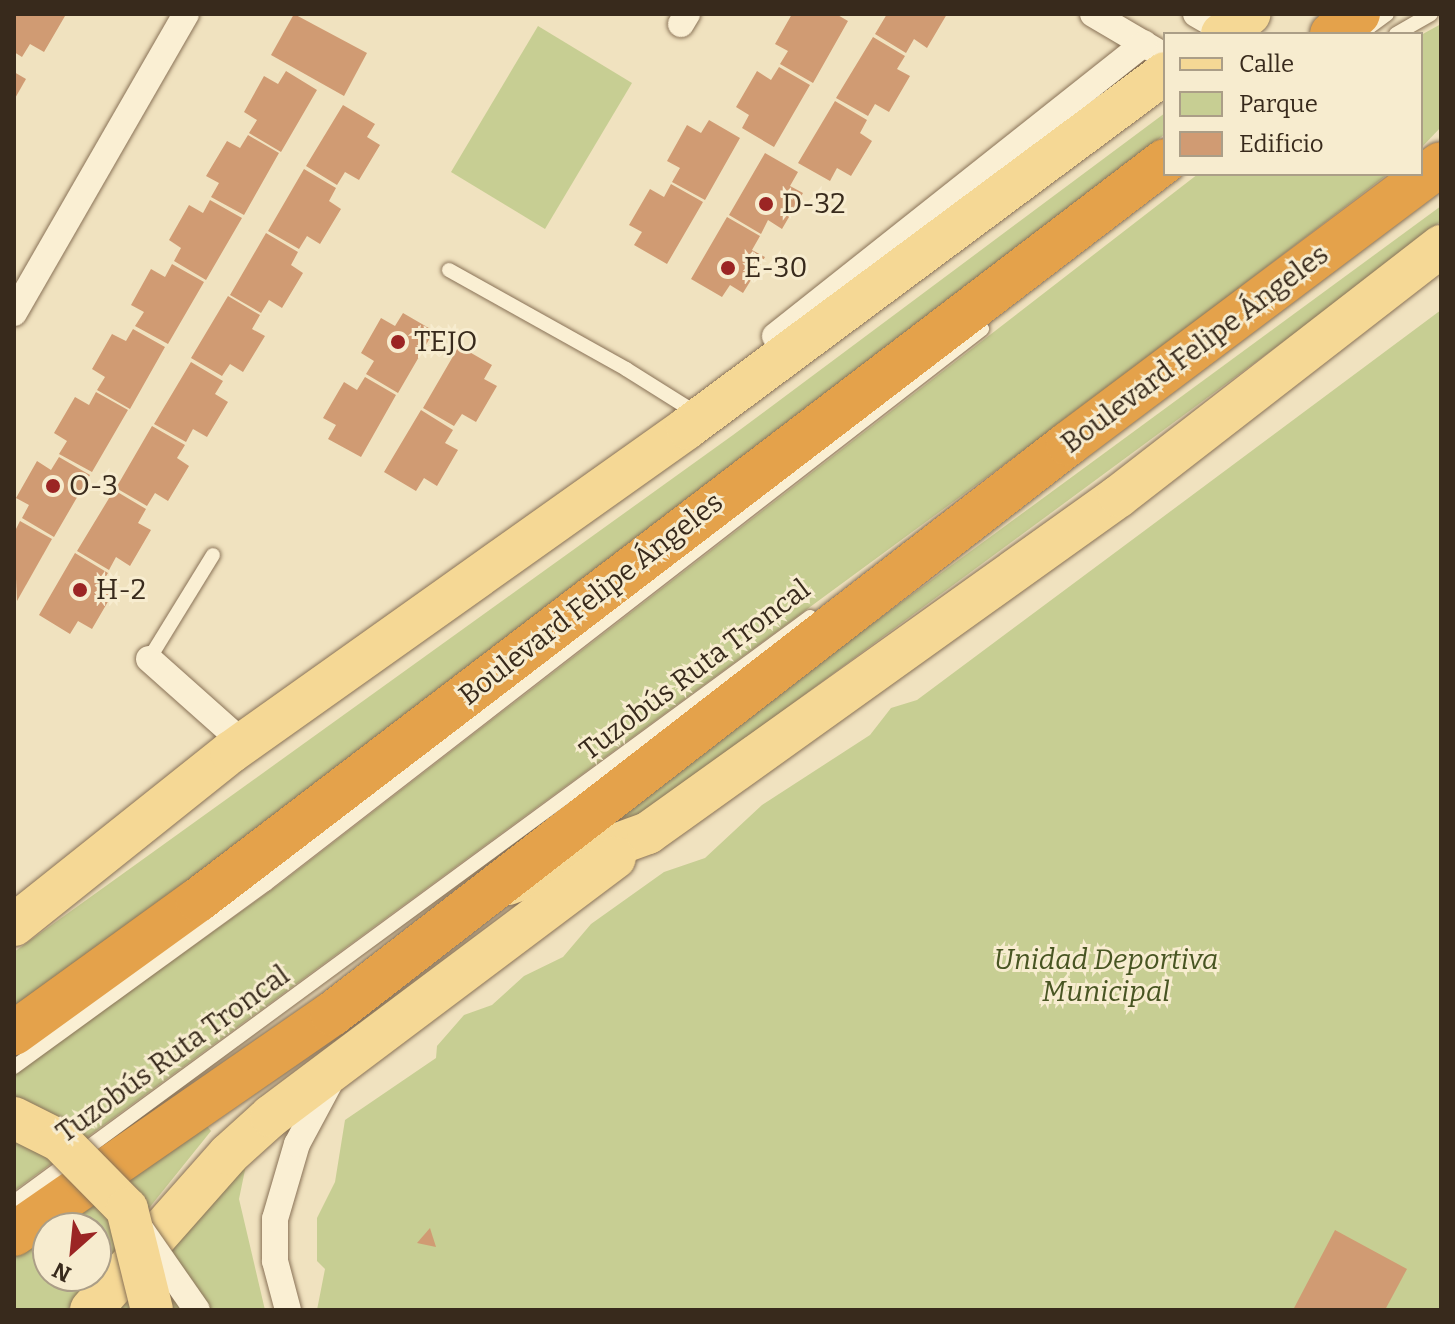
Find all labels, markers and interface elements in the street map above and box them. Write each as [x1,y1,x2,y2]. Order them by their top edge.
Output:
legend [1163,32,1423,176]
text: Calle [1239,50,1294,78]
text: Parque [1239,90,1318,118]
text: Edificio [1239,130,1324,158]
place label: D-32 [782,187,846,221]
marker: D-32 [757,195,775,213]
street label: Boulevard Felipe Ángeles [1055,238,1335,460]
place label: E-30 [744,251,807,285]
marker: E-30 [719,259,737,277]
place label: TEJO [414,325,477,359]
marker: TEJO [389,333,407,351]
place label: O-3 [69,469,118,503]
marker: O-3 [44,477,62,495]
street label: Boulevard Felipe Ángeles [452,486,730,712]
street label: Tuzobús Ruta Troncal [573,572,817,768]
place label: H-2 [96,573,146,607]
marker: H-2 [71,581,89,599]
park label: Unidad Deportiva Municipal [994,943,1218,1009]
street label: Tuzobús Ruta Troncal [50,958,296,1150]
north arrow [32,1212,112,1292]
text: N [48,1256,75,1288]

